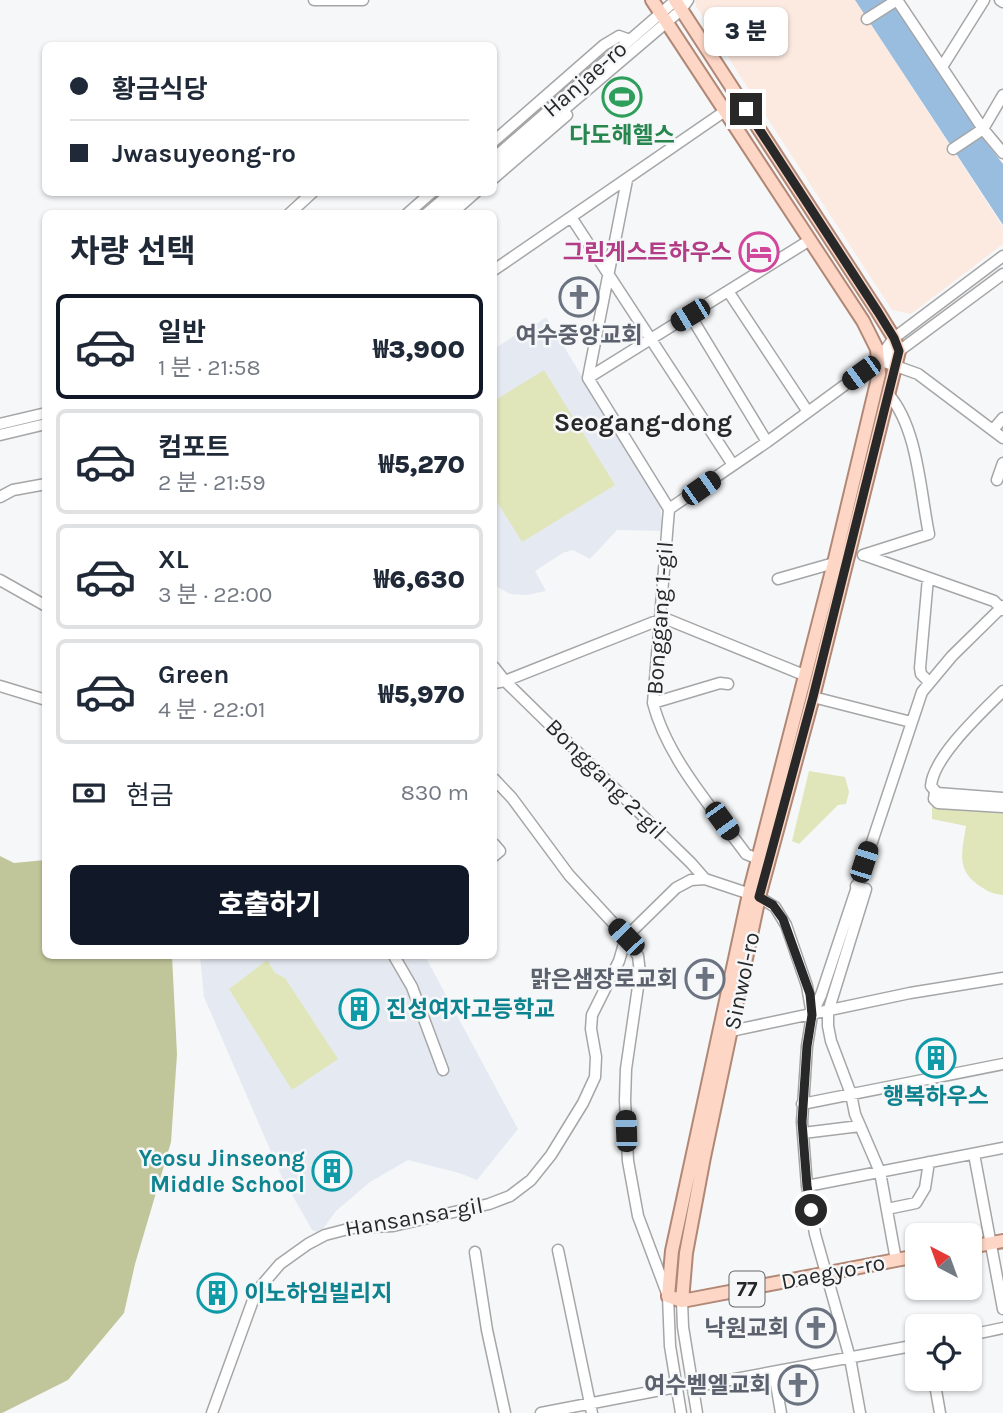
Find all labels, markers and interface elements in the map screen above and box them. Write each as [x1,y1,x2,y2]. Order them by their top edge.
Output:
callout: 3 분 [704,7,788,56]
text: 3 분 [725,18,767,45]
street label: Hanjae-ro [537,35,633,123]
text: 황금식당 [112,74,208,105]
sports icon: 다도해헬스 [601,76,643,118]
route end [730,93,762,125]
place label: 다도해헬스 [569,122,675,149]
text: Jwasuyeong-ro [112,138,296,169]
hotel icon: 그린게스트하우스 [738,231,780,273]
text: 차량 선택 [70,233,196,270]
place label: 그린게스트하우스 [563,239,732,266]
church icon: 여수중앙교회 [558,276,600,318]
car [667,295,714,335]
icon: car [74,315,137,378]
text: 일반 [158,317,206,348]
place label: 여수중앙교회 [516,322,642,349]
text: ₩3,900 [373,334,465,365]
car [838,352,885,394]
text: 1 분 · 21:58 [158,354,261,381]
district label: Seogang-dong [554,407,732,438]
icon: car [74,430,137,493]
text: 컴포트 [158,432,230,463]
text: ₩5,270 [378,449,465,480]
car [678,467,725,509]
text: 2 분 · 21:59 [158,469,266,496]
street label: Bonggang 1-gil [641,540,679,696]
text: XL [158,544,189,575]
icon: car [74,545,137,608]
text: ₩6,630 [374,564,465,595]
text: 3 분 · 22:00 [158,581,273,608]
text: Green [158,659,230,690]
icon: car [74,660,137,723]
text: ₩5,970 [378,679,465,710]
text: 4 분 · 22:01 [158,696,266,723]
street label: Bonggang 2-gil [540,713,672,845]
icon: cash [70,774,108,812]
text: 830 m [401,779,469,806]
text: 현금 [126,780,174,811]
car [702,798,743,844]
car [848,839,881,885]
button: 호출하기 [70,865,469,945]
car [604,915,649,959]
street label: Sinwol-ro [718,930,766,1032]
church icon: 맑은샘장로교회 [684,958,726,1000]
place label: 맑은샘장로교회 [530,966,678,993]
building icon: 진성여자고등학교 [338,988,380,1030]
place label: 진성여자고등학교 [386,996,555,1023]
building icon: 행복하우스 [915,1037,957,1079]
place label: 행복하우스 [883,1083,989,1110]
car [615,1110,638,1152]
place label: Yeosu Jinseong Middle School [139,1145,305,1198]
building icon: Yeosu Jinseong Middle School [311,1150,353,1192]
street label: Hansansa-gil [343,1192,485,1242]
route start [795,1194,827,1226]
north arrow [905,1223,982,1300]
map controls [905,1223,982,1391]
street label: Daegyo-ro [779,1249,887,1295]
building icon: 이노하임빌리지 [196,1272,238,1314]
road number: 77 [730,1272,764,1306]
place label: 이노하임빌리지 [244,1280,392,1307]
church icon: 낙원교회 [795,1307,837,1349]
button: locate [905,1314,982,1391]
place label: 낙원교회 [704,1315,789,1342]
church icon: 여수벧엘교회 [777,1364,819,1406]
place label: 여수벧엘교회 [644,1372,771,1399]

